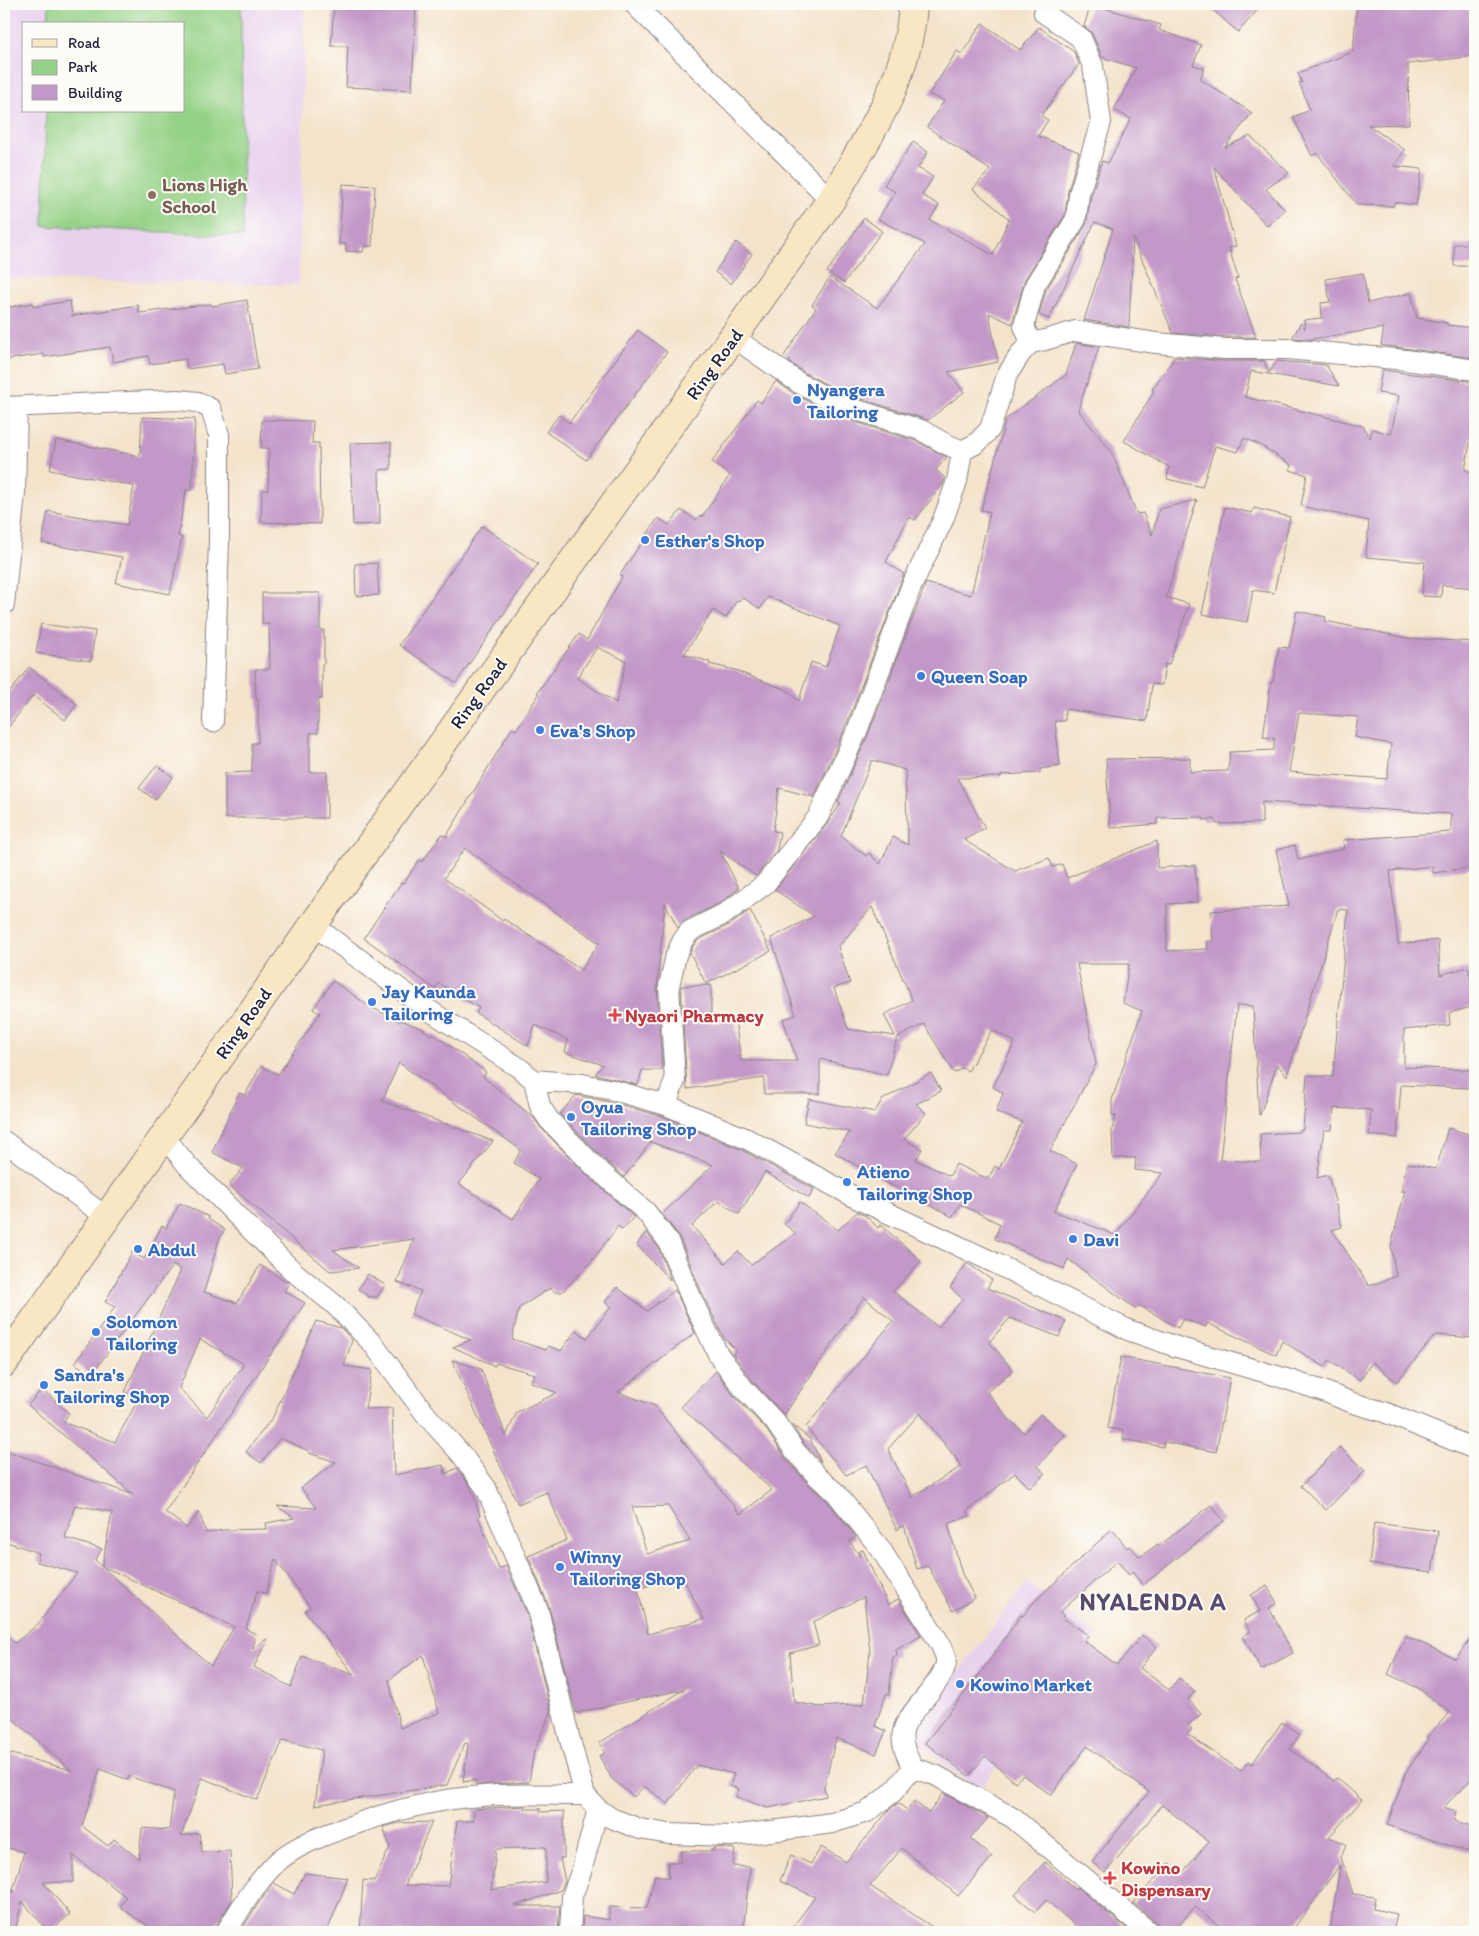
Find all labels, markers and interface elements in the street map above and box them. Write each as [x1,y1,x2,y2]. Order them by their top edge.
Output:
legend [22,22,185,112]
text: Road [68,34,101,52]
text: Park [68,58,98,76]
text: Building [68,84,122,102]
place label: Lions High School [162,173,248,218]
marker: Lions High School [146,189,158,201]
street label: Ring Road [681,324,748,404]
place label: Nyangera Tailoring [806,378,885,423]
marker: Nyangera Tailoring [791,394,803,406]
place label: Esther's Shop [655,529,765,552]
marker: Esther's Shop [639,534,651,546]
street label: Ring Road [445,653,512,733]
place label: Queen Soap [931,665,1028,688]
marker: Queen Soap [915,670,927,682]
place label: Eva's Shop [550,719,636,742]
marker: Eva's Shop [534,724,546,736]
place label: Jay Kaunda Tailoring [381,980,477,1025]
street label: Ring Road [210,982,277,1064]
marker: Jay Kaunda Tailoring [366,996,378,1008]
place label: Nyaori Pharmacy [625,1004,763,1027]
marker: Nyaori Pharmacy [609,1009,621,1021]
place label: Oyua Tailoring Shop [580,1095,696,1140]
marker: Oyua Tailoring Shop [565,1111,577,1123]
place label: Atieno Tailoring Shop [856,1160,972,1205]
marker: Atieno Tailoring Shop [841,1176,853,1188]
place label: Davi [1083,1228,1119,1251]
marker: Davi [1067,1233,1079,1245]
place label: Abdul [147,1238,197,1261]
marker: Abdul [132,1243,144,1255]
place label: Solomon Tailoring [105,1310,178,1355]
marker: Solomon Tailoring [90,1326,102,1338]
place label: Sandra's Tailoring Shop [53,1363,169,1408]
marker: Sandra's Tailoring Shop [38,1379,50,1391]
place label: Winny Tailoring Shop [569,1545,685,1590]
marker: Winny Tailoring Shop [554,1561,566,1573]
district label: NYALENDA A [1079,1587,1227,1616]
place label: Kowino Market [970,1673,1093,1696]
marker: Kowino Market [954,1678,966,1690]
place label: Kowino Dispensary [1121,1856,1212,1901]
marker: Kowino Dispensary [1103,1871,1117,1885]

